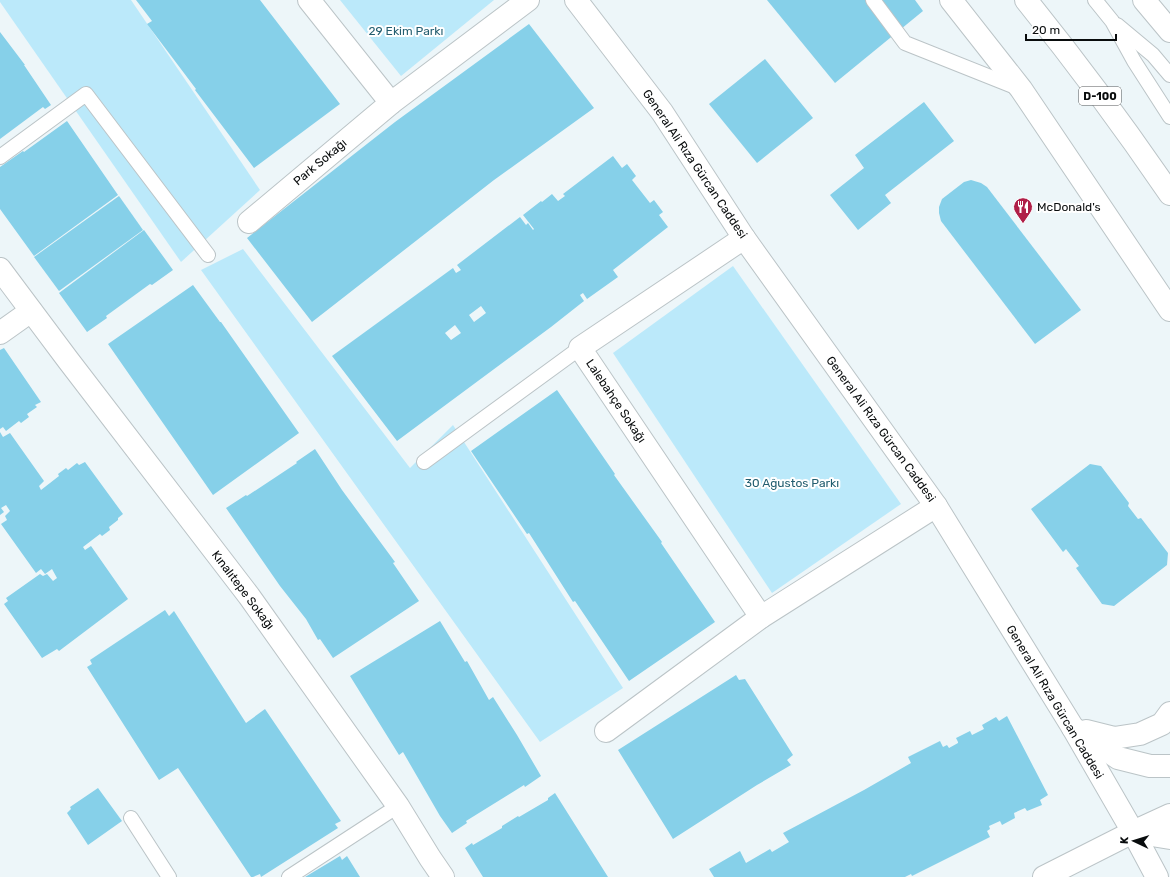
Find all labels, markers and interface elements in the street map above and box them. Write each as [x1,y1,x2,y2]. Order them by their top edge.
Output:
scale bar [1026,16,1116,42]
text: 20 m [1032,23,1060,37]
park label: 29 Ekim Parkı [369,24,444,38]
street label: General Ali Rıza Gürcan Caddesi [640,87,750,241]
road number: D-100 [1079,87,1121,105]
street label: Park Sokağı [291,136,349,188]
restaurant icon: McDonald's [1012,196,1034,224]
place label: McDonald's [1037,200,1101,214]
street label: General Ali Rıza Gürcan Caddesi [823,353,939,505]
street label: Lalebahçe Sokağı [583,357,649,445]
park label: 30 Ağustos Parkı [745,476,839,490]
street label: Kınalıtepe Sokağı [209,548,277,632]
street label: General Ali Rıza Gürcan Caddesi [1003,623,1107,781]
north arrow [1114,821,1154,861]
text: K [1118,836,1131,844]

